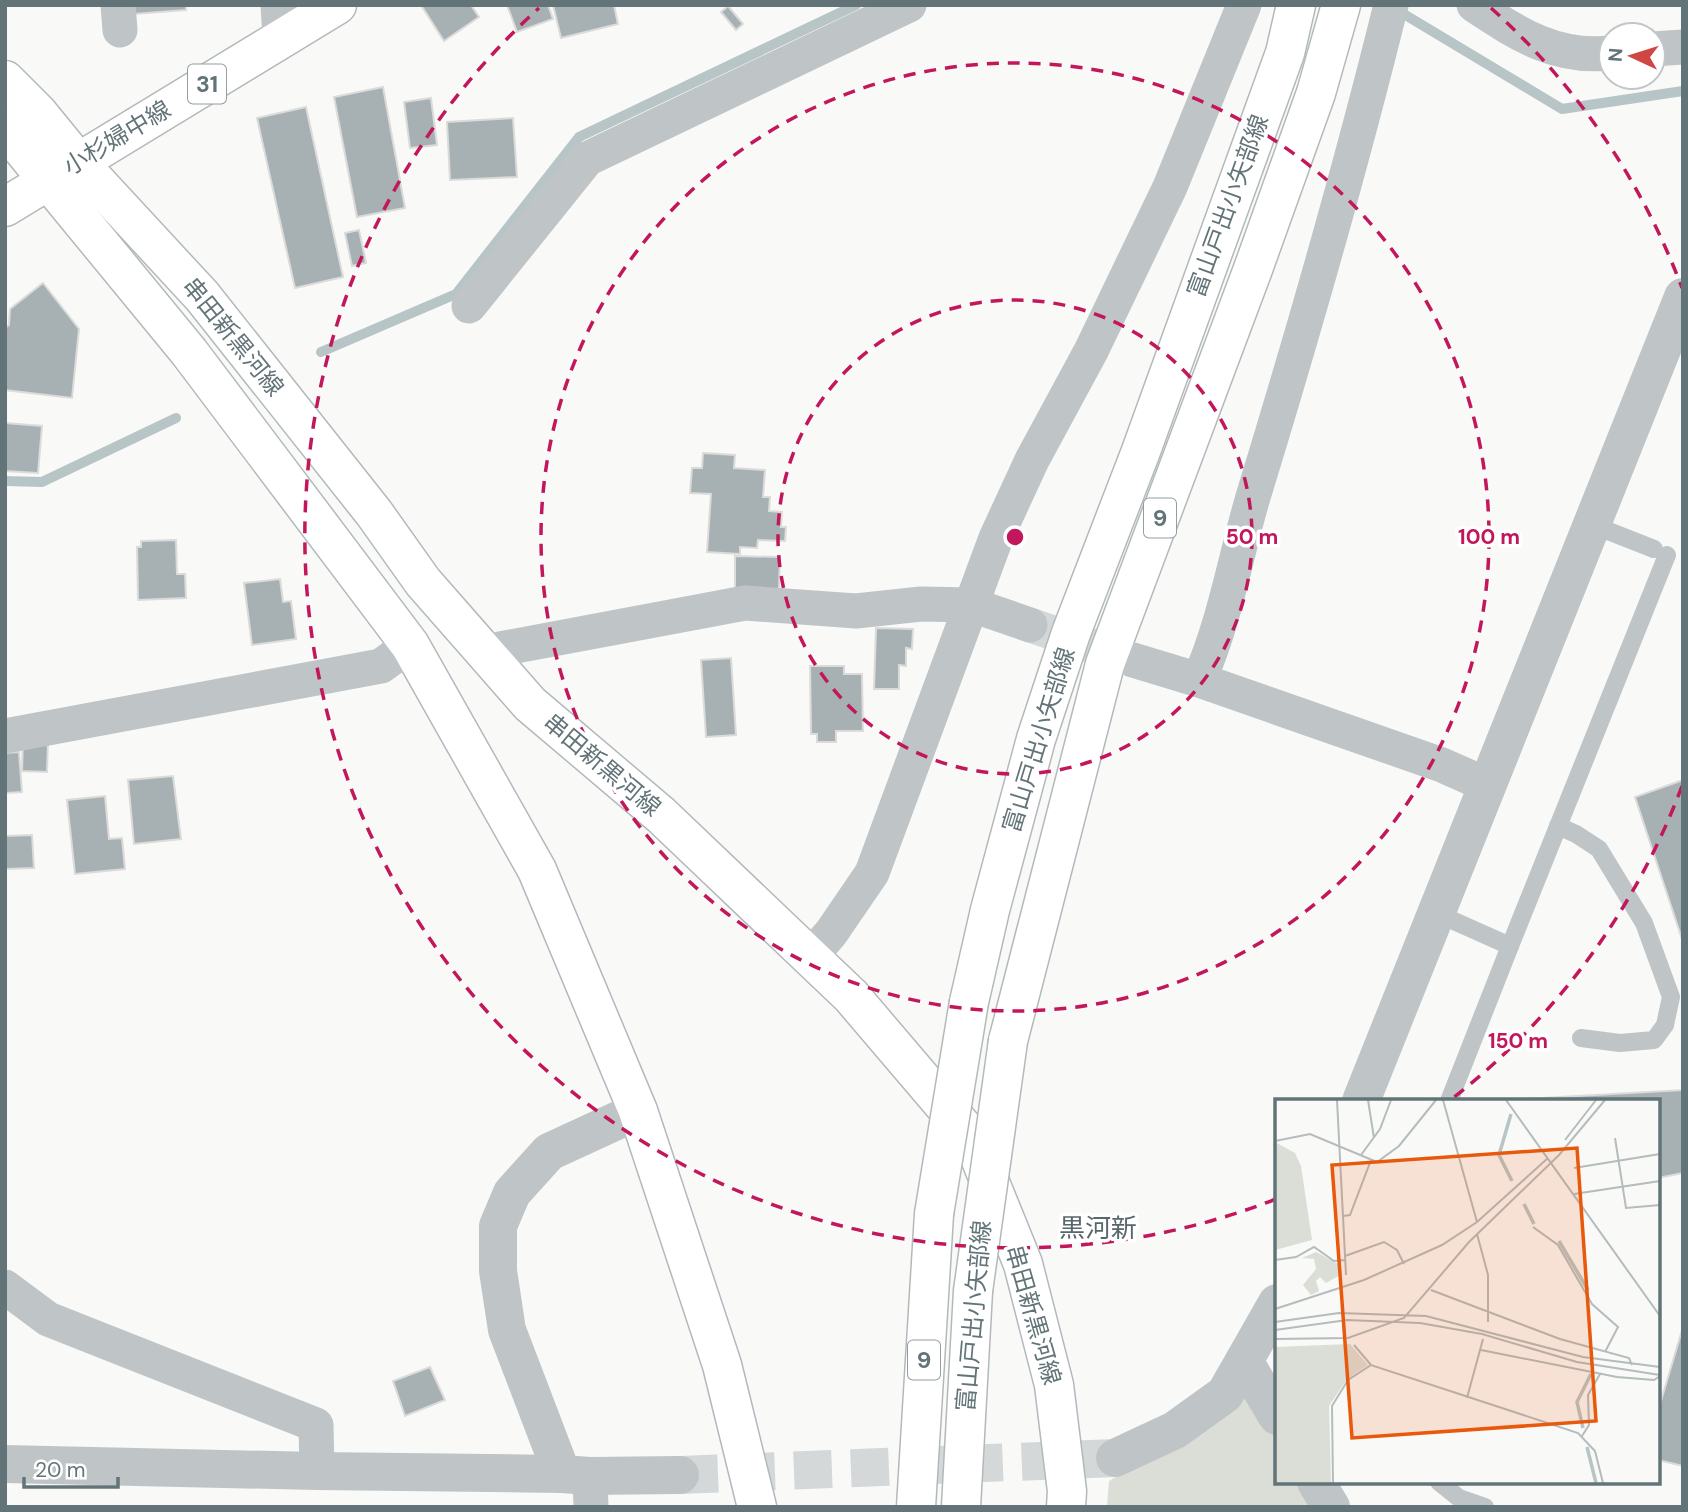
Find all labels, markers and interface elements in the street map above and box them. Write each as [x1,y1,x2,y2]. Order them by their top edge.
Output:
north arrow [1597,21,1667,91]
text: N [1603,47,1628,63]
road number: 31 [188,64,226,104]
street label: 小杉婦中線 [57,93,176,182]
street label: 富山戸出小矢部線 [1180,110,1275,301]
street label: 串田新黒河線 [176,271,291,402]
road number: 9 [1144,498,1176,538]
text: 50 m [1226,523,1278,551]
text: 100 m [1458,523,1520,551]
centre of rings [1003,525,1027,549]
street label: 富山戸出小矢部線 [996,644,1081,836]
street label: 串田新黒河線 [537,706,667,823]
text: 150 m [1488,1027,1548,1055]
inset map [1275,1099,1660,1484]
district label: 黒河新 [1059,1211,1137,1245]
street label: 富山戸出小矢部線 [950,1219,997,1413]
street label: 串田新黒河線 [999,1241,1068,1388]
road number: 9 [908,1340,940,1380]
scale bar [24,1446,119,1490]
text: 20 m [35,1456,86,1484]

